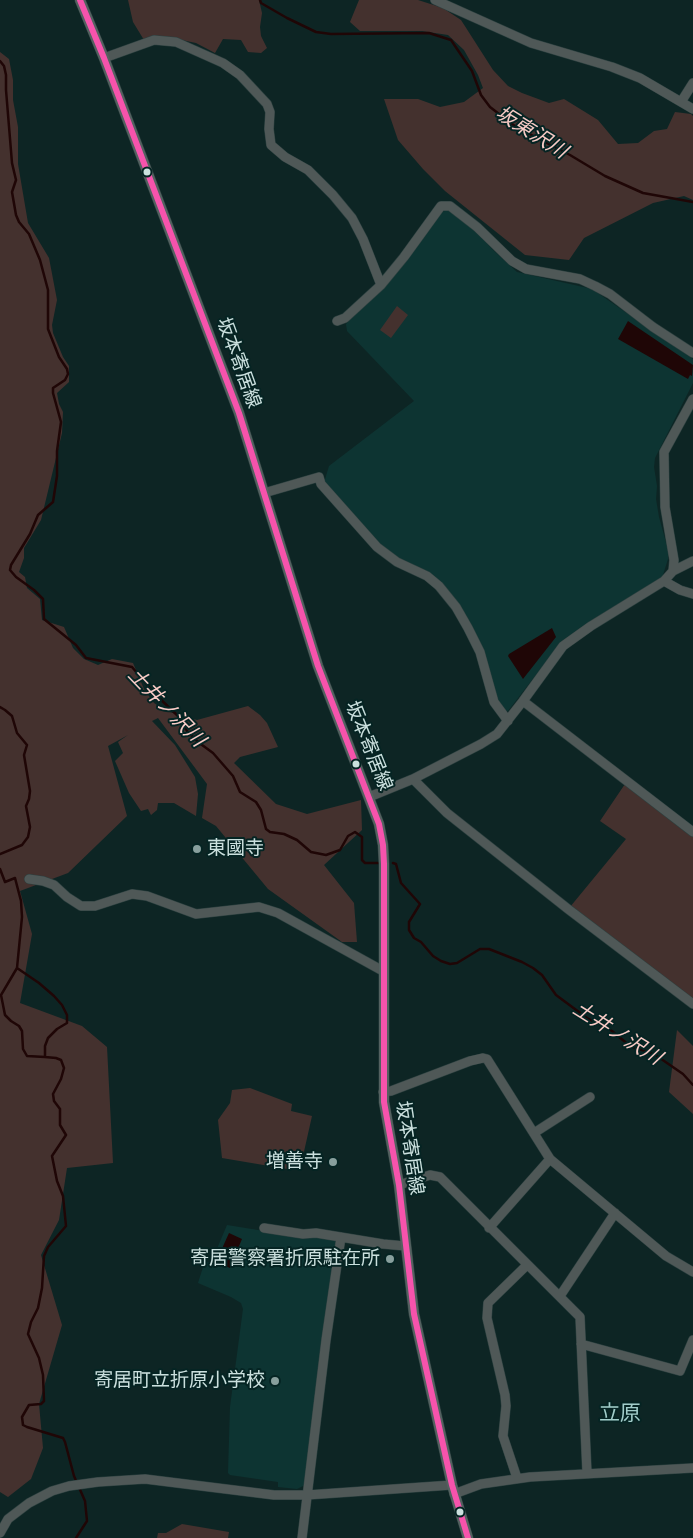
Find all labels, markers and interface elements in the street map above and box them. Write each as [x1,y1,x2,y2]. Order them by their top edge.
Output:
water label: 坂東沢川 [491,102,571,164]
unlabelled marker [142,167,152,177]
street label: 坂本寄居線 [211,314,265,412]
water label: 土井ノ沢川 [123,664,209,752]
street label: 坂本寄居線 [340,698,396,794]
unlabelled marker [351,759,361,769]
place label: 東國寺 [207,838,264,860]
marker: 東國寺 [191,843,203,855]
water label: 土井ノ沢川 [568,997,666,1071]
street label: 坂本寄居線 [390,1099,428,1197]
place label: 増善寺 [266,1151,323,1173]
marker: 増善寺 [327,1156,339,1168]
place label: 寄居警察署折原駐在所 [190,1248,380,1270]
marker: 寄居警察署折原駐在所 [384,1253,396,1265]
place label: 寄居町立折原小学校 [94,1370,265,1392]
marker: 寄居町立折原小学校 [269,1375,281,1387]
district label: 立原 [599,1401,641,1427]
unlabelled marker [455,1507,465,1517]

